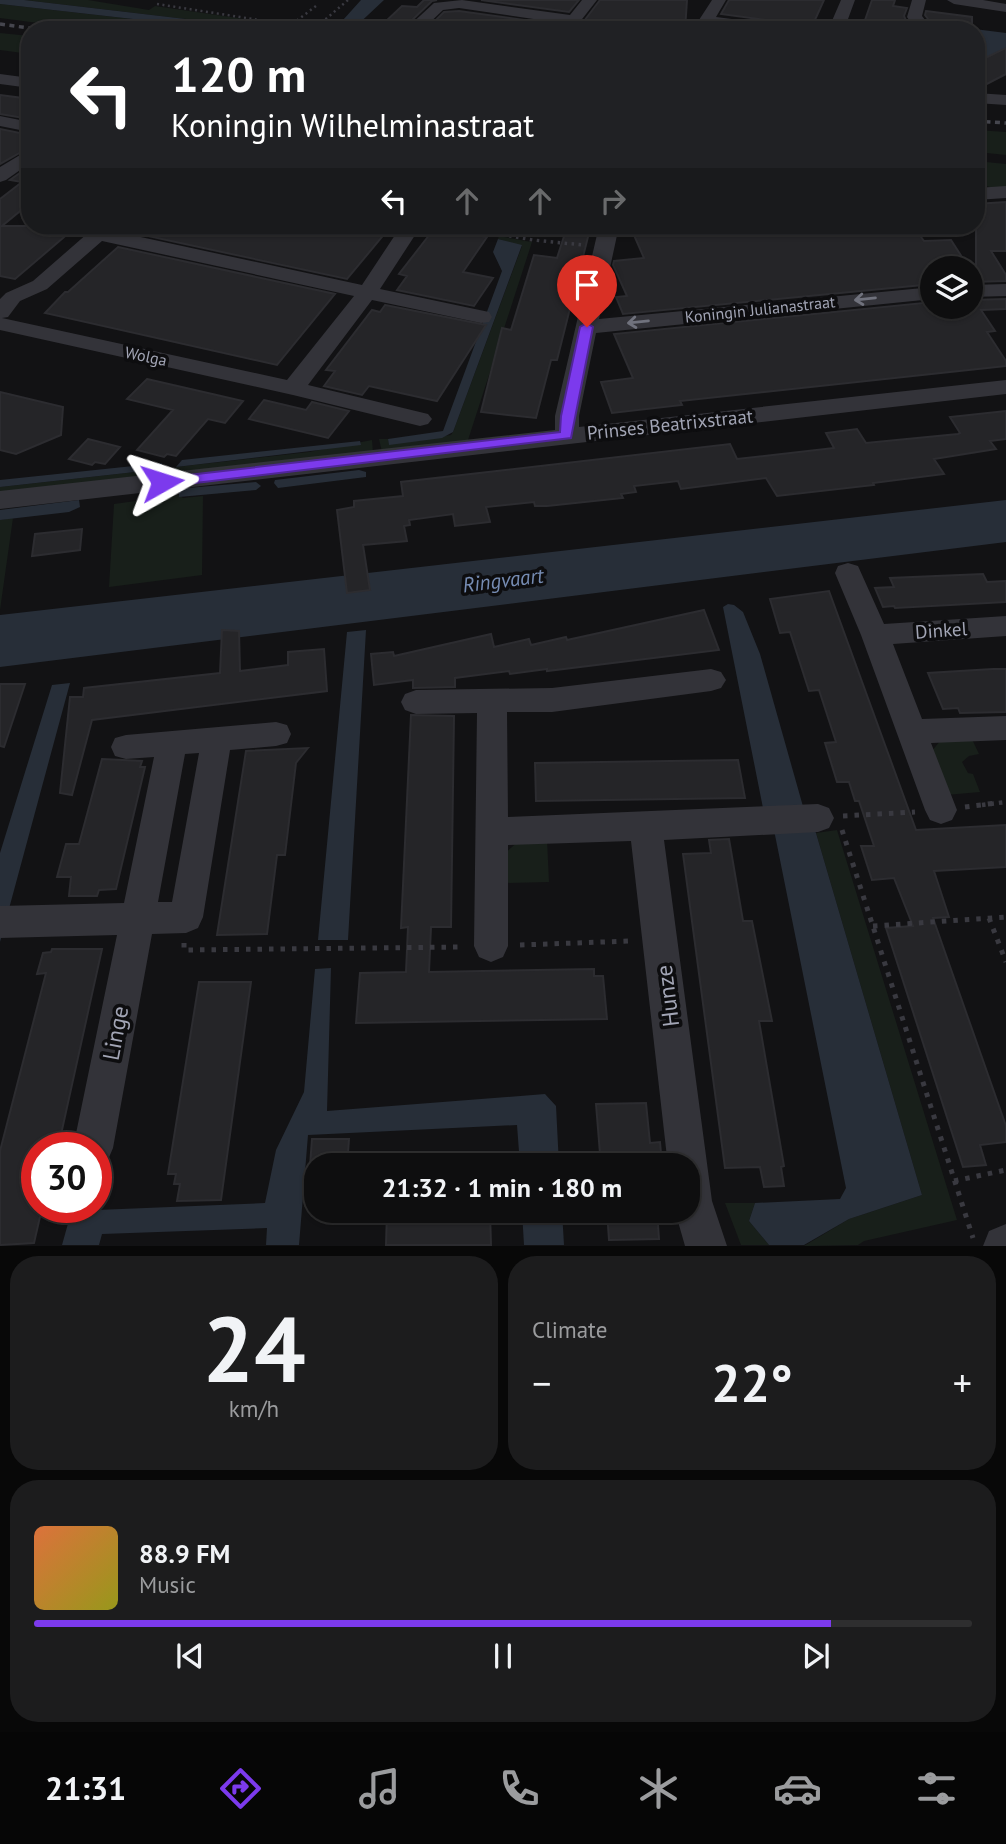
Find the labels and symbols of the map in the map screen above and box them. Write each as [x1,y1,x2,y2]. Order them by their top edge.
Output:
pin [557,255,617,327]
street label: Koningin Julianastraat [684,291,837,327]
one-way arrow [854,293,877,306]
one-way arrow [628,315,650,328]
street label: Wolga [123,342,169,370]
street label: Prinses Beatrixstraat [586,403,755,445]
position arrow [125,445,199,519]
water label: Ringvaart [461,561,547,598]
street label: Dinkel [914,616,968,644]
street label: Hunze [649,963,685,1029]
street label: Linge [96,1003,134,1063]
speed limit sign: 30 [21,1132,112,1223]

